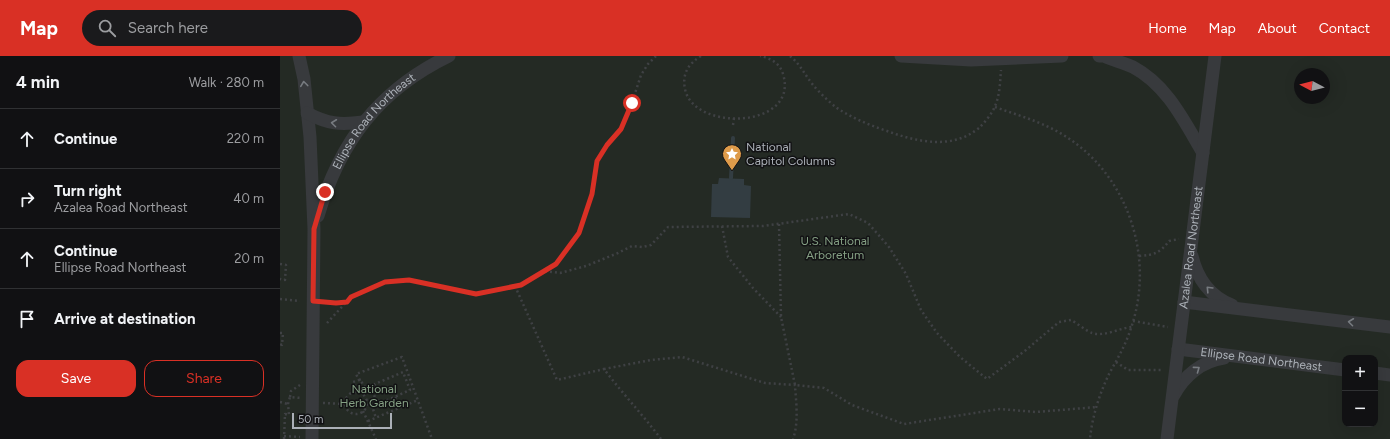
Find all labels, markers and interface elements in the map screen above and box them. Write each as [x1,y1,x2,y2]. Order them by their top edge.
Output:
search box [82,10,362,46]
text: Map [20,17,58,40]
icon: search [96,17,118,39]
text: Search here [128,19,208,37]
text: Home [1148,20,1187,37]
text: Map [1209,20,1236,37]
text: About [1258,20,1297,37]
text: Contact [1319,20,1370,37]
north arrow [1294,68,1330,104]
street label: Ellipse Road Northeast [330,70,418,172]
text: 4 min [16,72,60,92]
text: Walk · 280 m [189,75,264,90]
one-way arrow [300,81,309,87]
route start [623,94,641,112]
one-way arrow [331,119,337,128]
icon: ahead [16,128,38,150]
text: Continue [54,130,117,148]
text: 220 m [227,131,264,146]
place label: National Capitol Columns [746,140,836,168]
place icon: National Capitol Columns [721,143,743,171]
text: Turn right [54,182,122,200]
route end [316,183,334,201]
street label: Azalea Road Northeast [1176,185,1206,310]
icon: right [16,188,38,210]
text: 40 m [233,191,264,206]
text: Azalea Road Northeast [54,200,188,215]
park label: U.S. National Arboretum [801,234,869,262]
text: Continue [54,242,117,260]
icon: ahead [16,248,38,270]
text: 20 m [234,251,264,266]
text: Ellipse Road Northeast [54,260,186,275]
one-way arrow [1206,286,1213,294]
icon: arrive [16,308,38,330]
text: Arrive at destination [54,310,195,328]
one-way arrow [1348,318,1354,327]
street label: Ellipse Road Northeast [1200,345,1323,374]
map controls [1342,355,1378,427]
button: + [1342,355,1378,391]
button: Save [16,360,136,397]
button: Share [144,360,264,397]
one-way arrow [1193,366,1200,374]
park label: National Herb Garden [339,382,409,410]
button: − [1342,391,1378,427]
scale bar [292,411,392,430]
text: 50 m [298,413,323,426]

